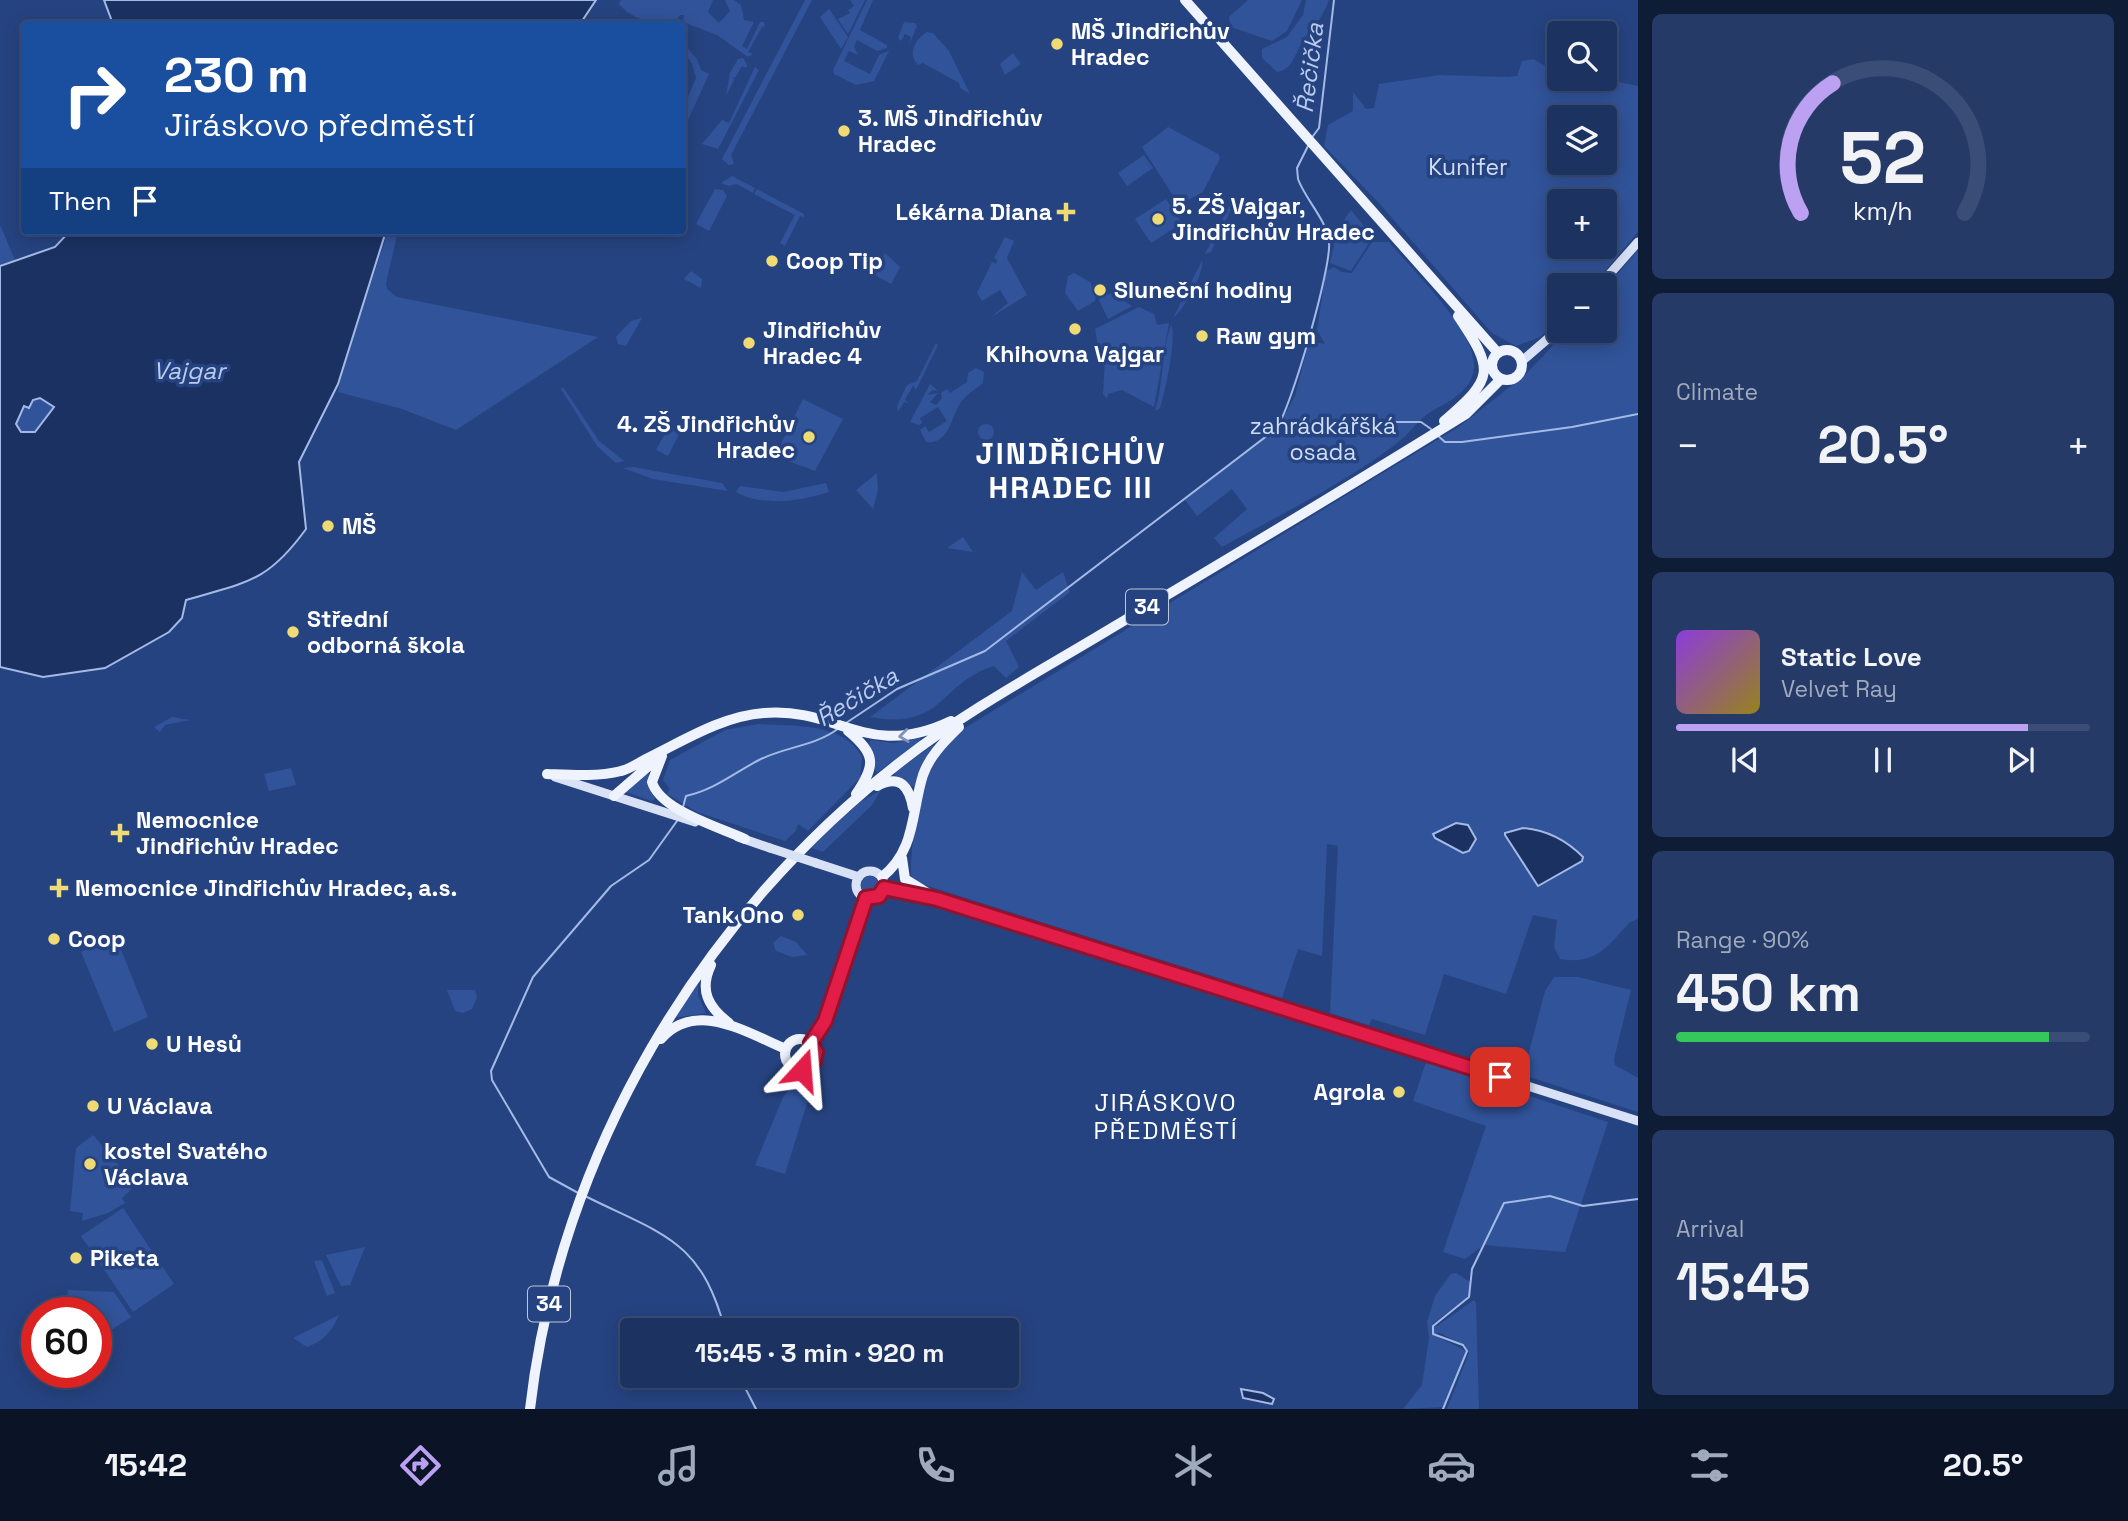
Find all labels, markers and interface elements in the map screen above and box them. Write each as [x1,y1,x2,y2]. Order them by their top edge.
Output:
place label: MŠ Jindřichův Hradec [1071,16,1230,72]
water label: Řečička [1289,21,1330,115]
map controls [1547,21,1617,343]
button: search [1547,21,1617,91]
marker: MŠ Jindřichův Hradec [1049,36,1065,52]
text: 230 m [164,44,309,106]
icon: right [49,49,140,140]
place label: 3. MŠ Jindřichův Hradec [858,103,1043,159]
text: Jiráskovo předměstí [164,105,475,145]
button: layers [1547,105,1617,175]
text: 52 [1840,111,1926,204]
marker: 3. MŠ Jindřichův Hradec [836,123,852,139]
park label: Kunifer [1428,152,1508,182]
icon: arrive [126,182,164,220]
text: Then [49,184,112,218]
button: + [1547,189,1617,259]
place label: 5. ZŠ Vajgar, Jindřichův Hradec [1172,191,1375,247]
text: km/h [1853,194,1913,226]
place label: Lékárna Diana [896,197,1052,227]
marker: Lékárna Diana [1058,204,1074,220]
marker: 5. ZŠ Vajgar, Jindřichův Hradec [1150,211,1166,227]
place label: Coop Tip [786,246,883,276]
marker: Coop Tip [764,253,780,269]
button: − [1547,273,1617,343]
place label: Sluneční hodiny [1114,275,1292,305]
marker: Sluneční hodiny [1092,282,1108,298]
place label: Jindřichův Hradec 4 [763,315,882,371]
marker: Khihovna Vajgar [1067,321,1083,337]
place label: Raw gym [1216,321,1316,351]
marker: Raw gym [1194,328,1210,344]
marker: Jindřichův Hradec 4 [741,335,757,351]
place label: Khihovna Vajgar [986,339,1164,369]
water label: Vajgar [153,355,228,386]
text: Climate [1676,377,1758,407]
place label: 4. ZŠ Jindřichův Hradec [617,409,795,465]
park label: zahrádkářšká osada [1250,411,1396,467]
text: 20.5° [1817,412,1949,478]
text: − [1676,422,1700,470]
text: + [2066,422,2090,470]
marker: 4. ZŠ Jindřichův Hradec [801,429,817,445]
district label: JINDŘICHŮV HRADEC III [976,434,1166,507]
place label: MŠ [342,511,376,541]
marker: MŠ [320,518,336,534]
road number: 34 [1126,590,1168,624]
place label: Střední odborná škola [307,604,465,660]
marker: Střední odborná škola [285,624,301,640]
text: Static Love [1781,640,1922,674]
water label: Řečička [810,660,904,733]
text: Velvet Ray [1781,674,1897,704]
one-way arrow [898,729,909,744]
icon: previous [1726,741,1764,779]
icon: pause [1864,741,1902,779]
icon: next [2002,741,2040,779]
place label: Nemocnice Jindřichův Hradec [136,805,339,861]
marker: Nemocnice Jindřichův Hradec [110,823,130,843]
place label: Nemocnice Jindřichův Hradec, a.s. [75,873,457,903]
marker: Nemocnice Jindřichův Hradec, a.s. [49,878,69,898]
place label: Tank Ono [682,900,784,930]
marker: Tank Ono [790,907,806,923]
place label: Coop [68,924,126,954]
text: Range · 90% [1676,925,1809,955]
marker: Coop [46,931,62,947]
text: 450 km [1676,960,1861,1026]
place label: U Hesů [166,1029,242,1059]
position arrow [765,1033,839,1107]
marker: U Hesů [144,1036,160,1052]
pin [1470,1047,1530,1107]
icon: arrive [1481,1058,1519,1096]
place label: Agrola [1314,1077,1385,1107]
marker: Agrola [1391,1084,1407,1100]
district label: JIRÁSKOVO PŘEDMĚSTÍ [1093,1087,1239,1146]
place label: U Václava [107,1091,212,1121]
marker: U Václava [85,1098,101,1114]
place label: kostel Svatého Václava [104,1136,268,1192]
marker: kostel Svatého Václava [82,1156,98,1172]
text: Arrival [1676,1214,1744,1244]
place label: Piketa [90,1243,159,1273]
text: 15:45 [1676,1249,1810,1315]
marker: Piketa [68,1250,84,1266]
road number: 34 [528,1286,570,1322]
speed limit sign: 60 [21,1297,112,1388]
text: 15:45 · 3 min · 920 m [695,1336,944,1370]
icon: directions [396,1441,445,1490]
icon: music [654,1441,703,1490]
icon: phone [911,1441,960,1490]
icon: climate [1169,1441,1218,1490]
icon: car [1427,1441,1476,1490]
icon: filters [1685,1441,1734,1490]
text: 15:42 [104,1445,187,1485]
text: 20.5° [1943,1445,2023,1485]

